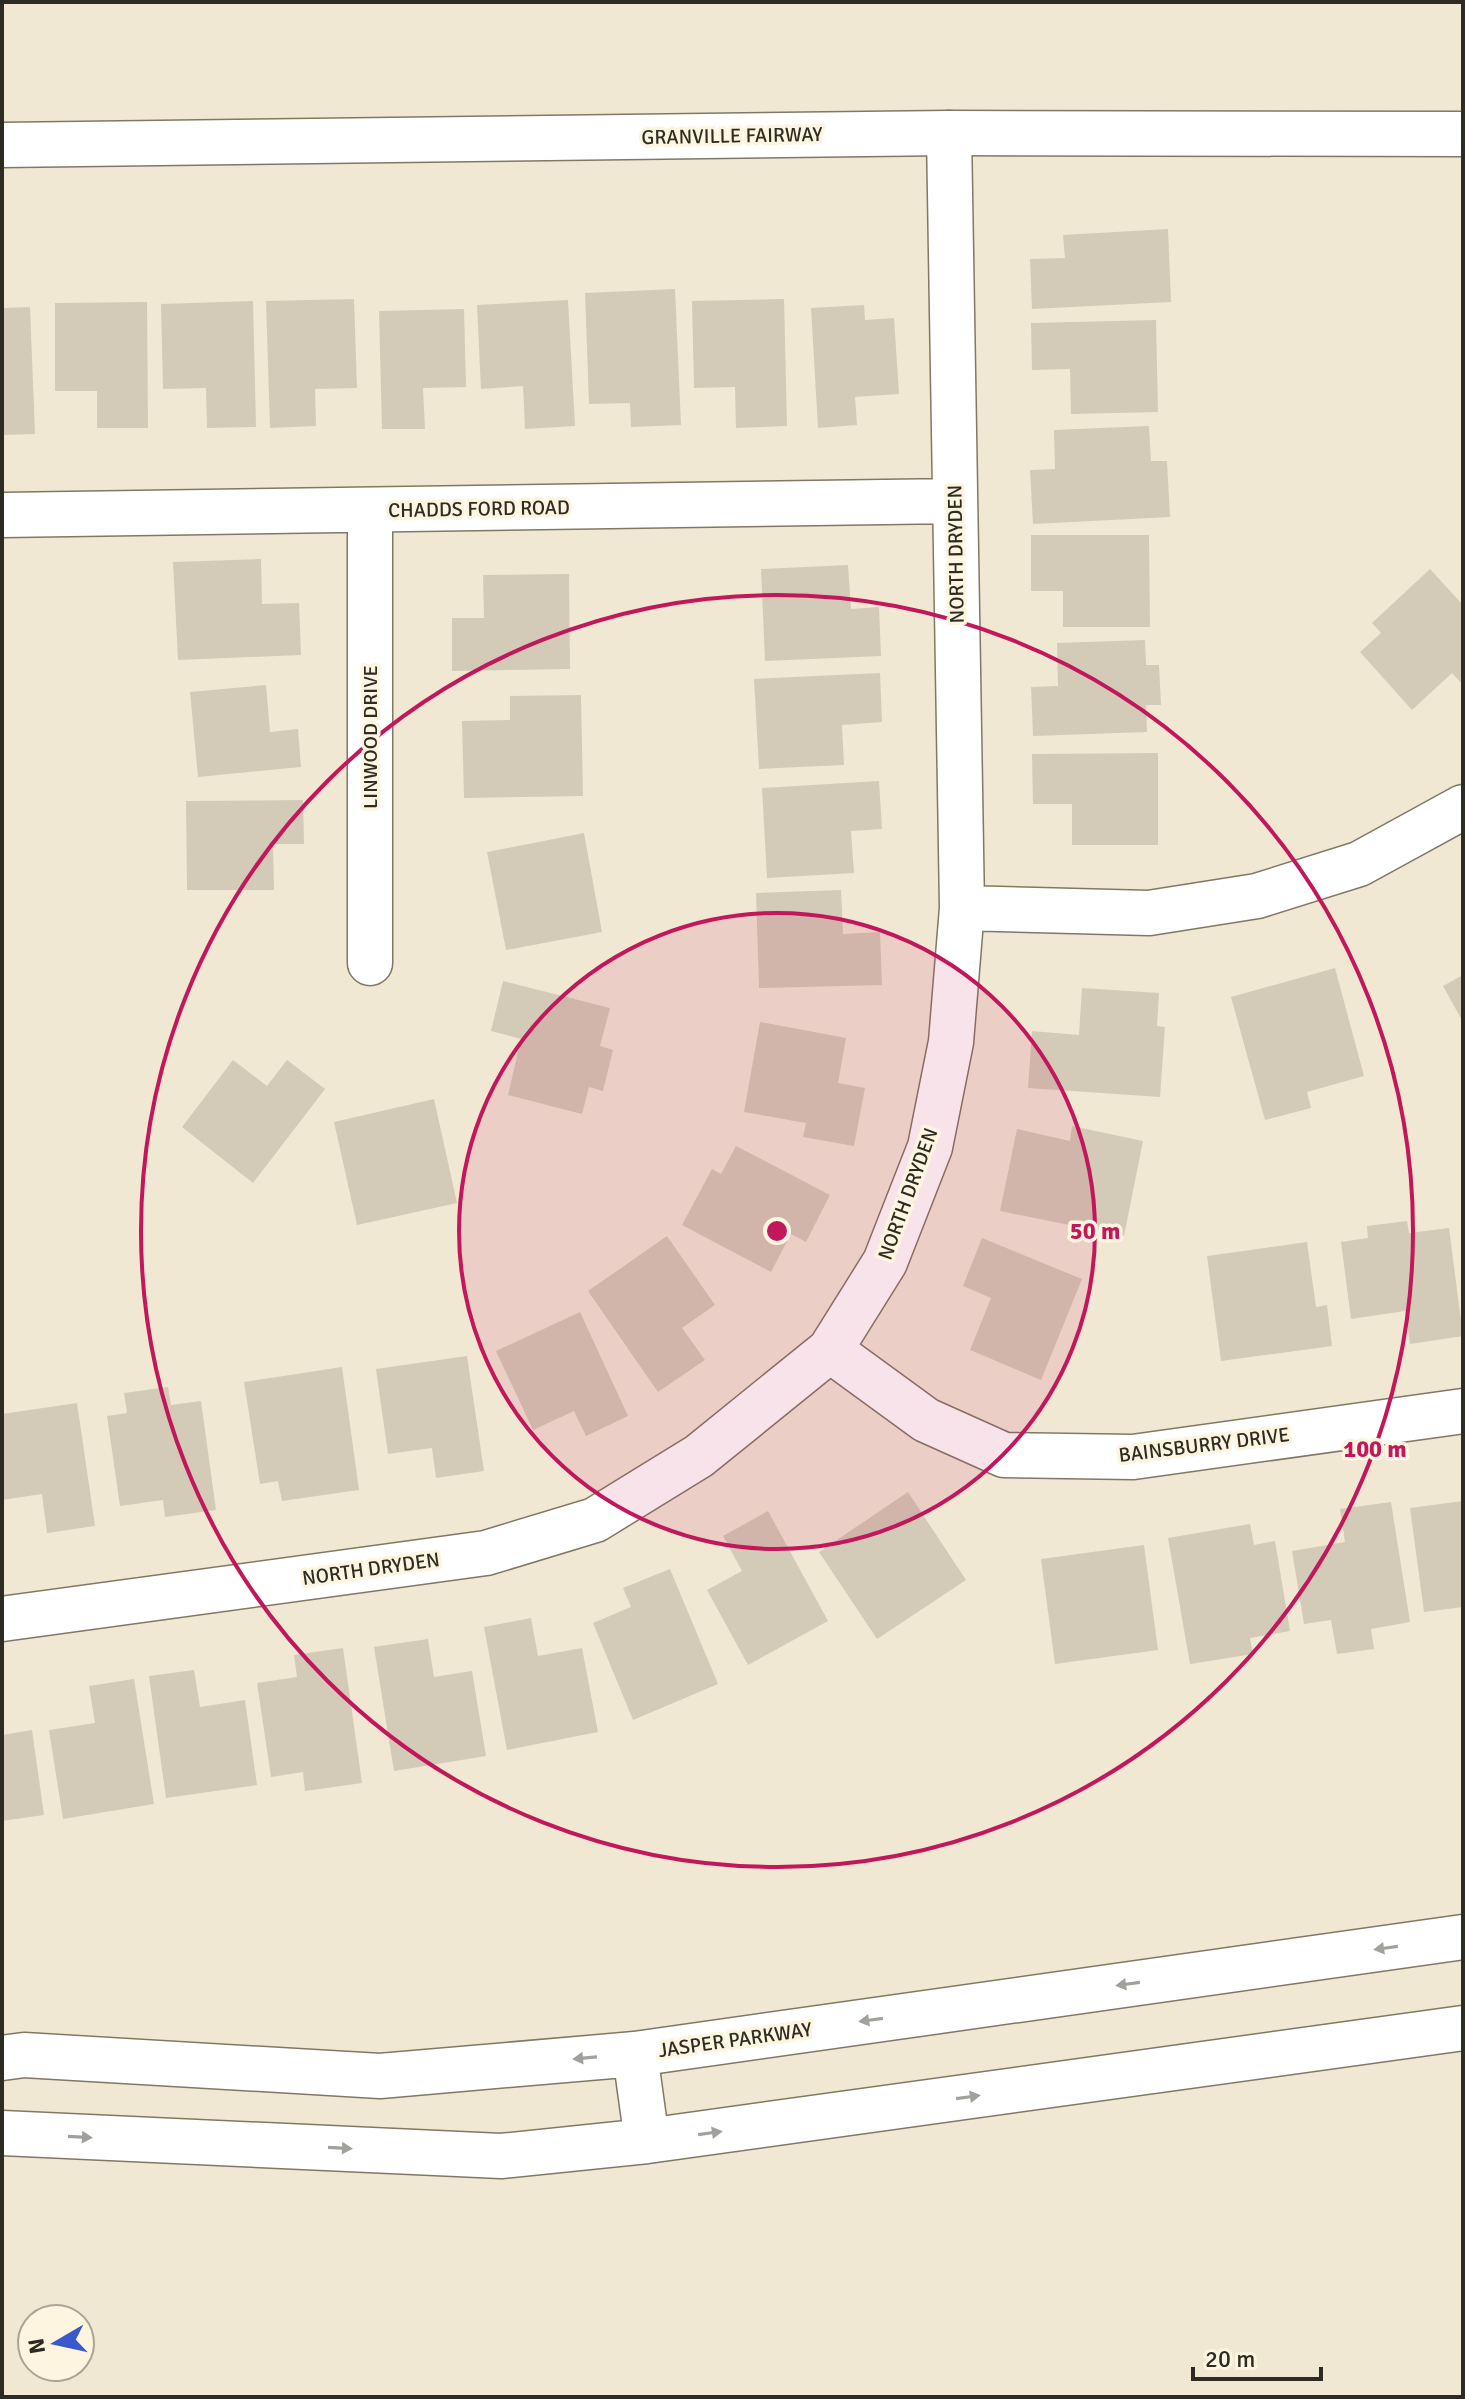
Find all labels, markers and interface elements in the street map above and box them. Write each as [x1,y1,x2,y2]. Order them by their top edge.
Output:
street label: GRANVILLE FAIRWAY [641,122,823,150]
street label: NORTH DRYDEN [942,484,970,624]
street label: CHADDS FORD ROAD [388,495,570,523]
street label: LINWOOD DRIVE [358,665,383,809]
street label: NORTH DRYDEN [873,1125,943,1263]
text: 50 m [1070,1216,1120,1246]
centre of rings [763,1217,791,1245]
street label: BAINSBURRY DRIVE [1117,1422,1291,1468]
text: 100 m [1343,1434,1407,1464]
street label: NORTH DRYDEN [301,1547,441,1591]
one-way arrow [1373,1942,1398,1955]
one-way arrow [1115,1978,1140,1991]
one-way arrow [858,2014,883,2027]
street label: JASPER PARKWAY [657,2017,813,2063]
one-way arrow [572,2052,597,2065]
one-way arrow [956,2090,981,2103]
one-way arrow [698,2126,723,2139]
one-way arrow [68,2130,93,2143]
one-way arrow [328,2142,353,2155]
north arrow [16,2303,96,2383]
scale bar [1193,2331,1321,2381]
text: N [22,2336,51,2356]
text: 20 m [1205,2344,1255,2374]

